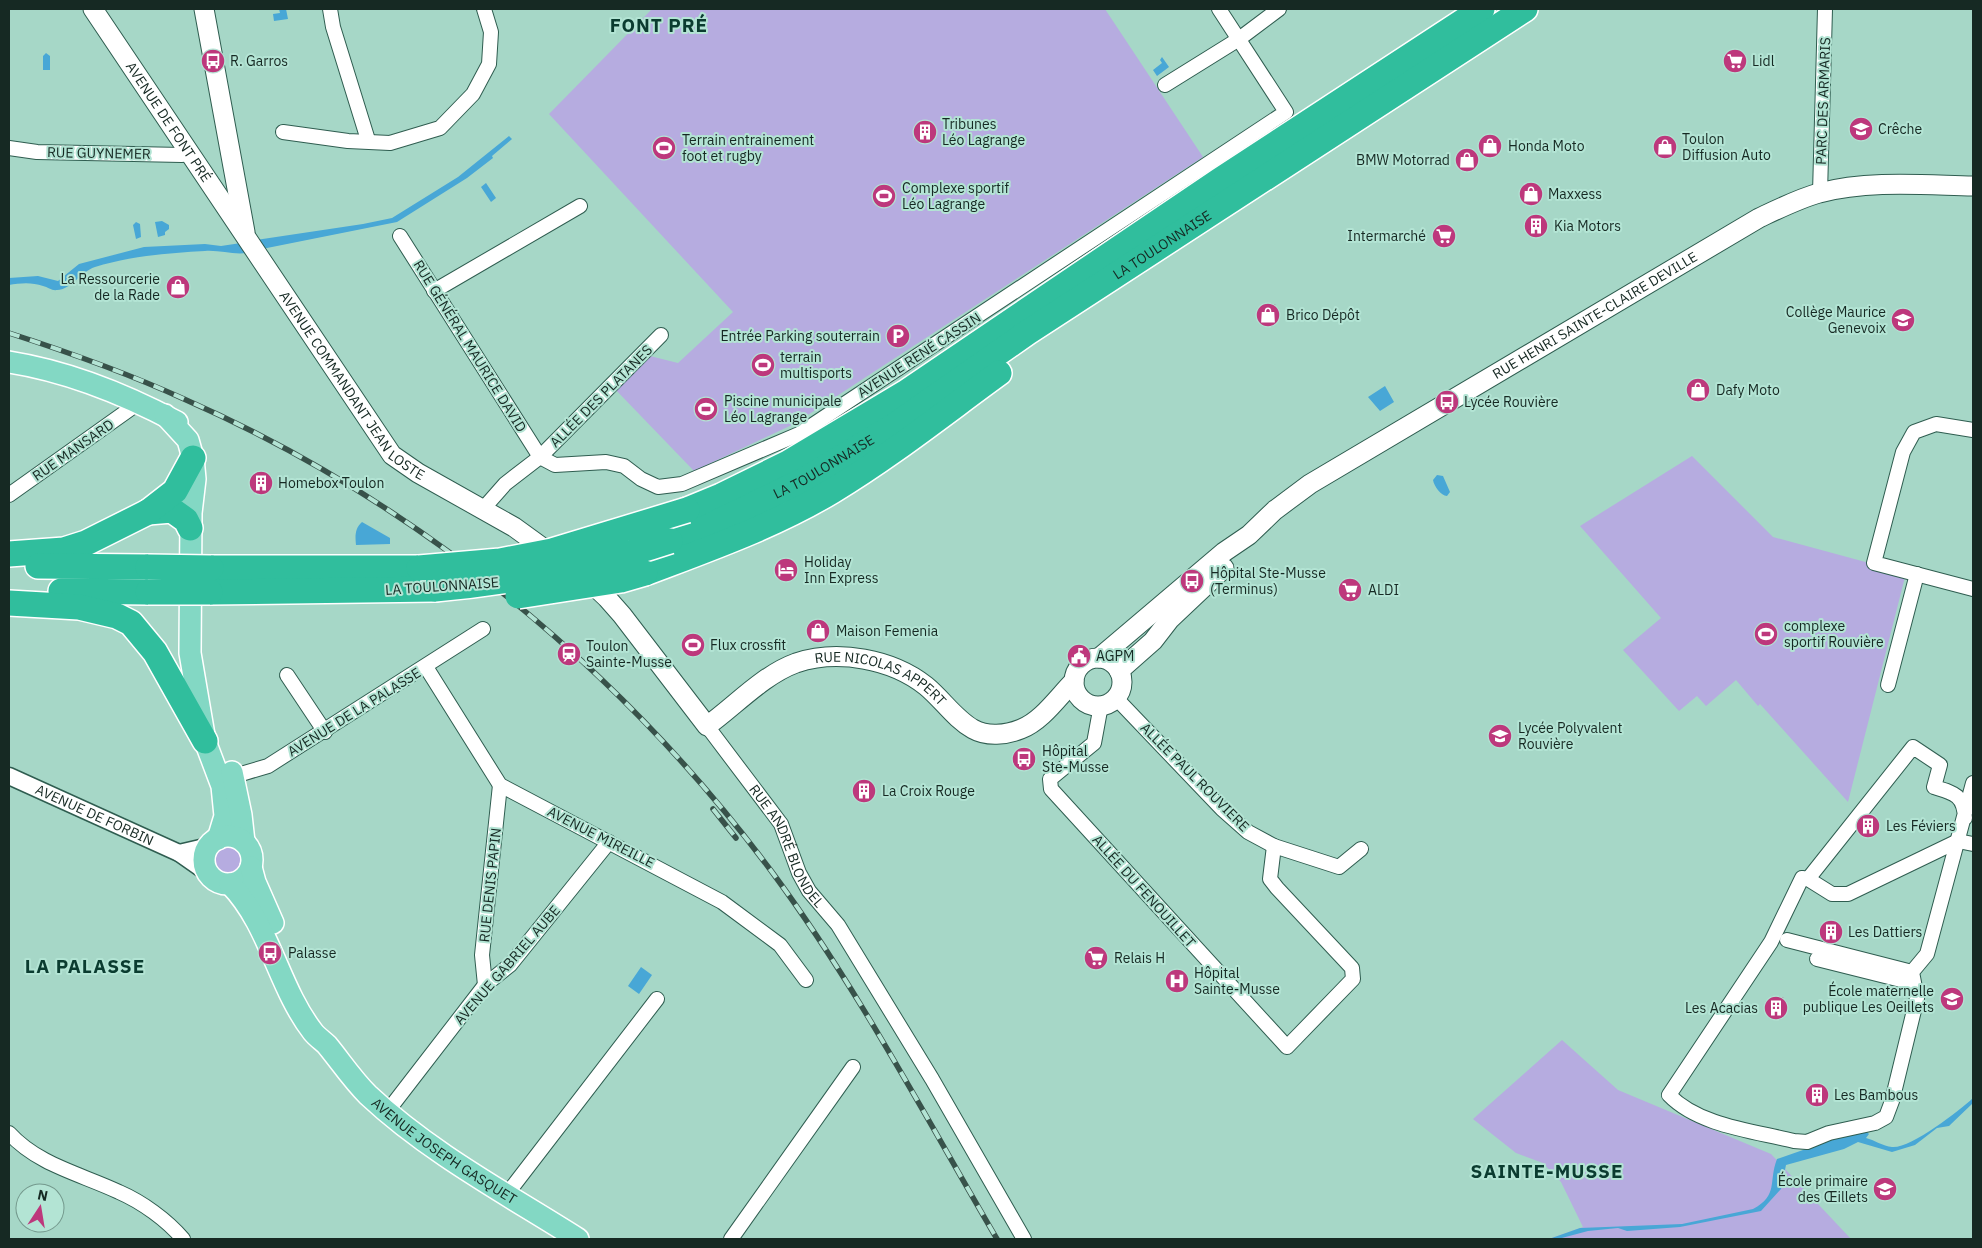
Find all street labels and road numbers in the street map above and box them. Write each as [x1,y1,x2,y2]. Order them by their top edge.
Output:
street label: PARC DES ARMARIS [1812,37,1834,165]
street label: AVENUE DE FONT PRÉ [122,58,216,186]
street label: RUE GUYNEMER [47,143,151,163]
street label: LA TOULONNAISE [1109,206,1215,283]
street label: RUE HENRI SAINTE-CLAIRE DEVILLE [1489,248,1701,383]
street label: RUE GÉNÉRAL MAURICE DAVID [410,256,531,435]
street label: AVENUE COMMANDANT JEAN LOSTE [275,287,428,484]
street label: AVENUE RENÉ CASSIN [853,307,984,402]
street label: ALLÉE DES PLATANES [545,340,656,451]
street label: RUE MANSARD [29,415,117,485]
street label: LA TOULONNAISE [770,431,878,503]
street label: LA TOULONNAISE [385,573,499,599]
street label: RUE NICOLAS APPERT [814,648,950,709]
street label: AVENUE DE LA PALASSE [284,664,424,760]
street label: ALLÉE PAUL ROUVIERE [1137,718,1254,835]
street label: AVENUE DE FORBIN [33,780,157,849]
street label: RUE ANDRÉ BLONDEL [745,781,828,911]
street label: AVENUE MIREILLE [544,802,658,872]
street label: RUE DENIS PAPIN [475,827,505,943]
street label: ALLÉE DU FENOUILLET [1088,830,1200,951]
street label: AVENUE GABRIEL AUBE [450,902,564,1028]
street label: AVENUE JOSEPH GASQUET [368,1094,520,1208]

